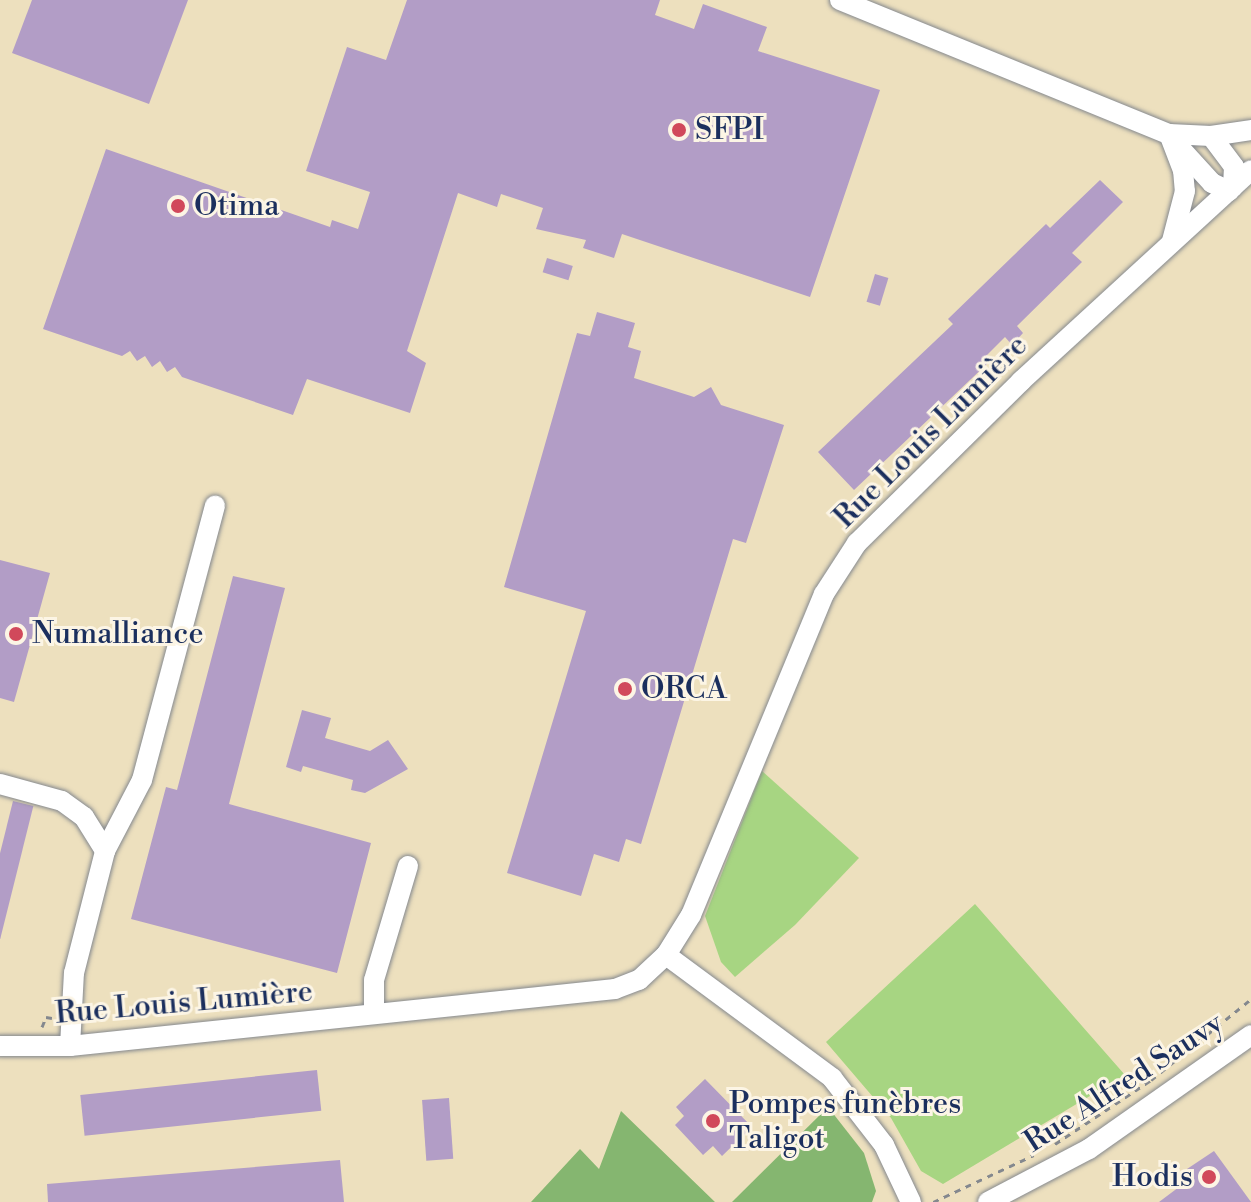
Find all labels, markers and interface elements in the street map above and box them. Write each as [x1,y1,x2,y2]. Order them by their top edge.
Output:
place label: SFPI [695,112,764,148]
marker: SFPI [670,121,688,139]
place label: Otima [194,188,279,224]
marker: Otima [169,197,187,215]
street label: Rue Louis Lumière [827,328,1035,536]
place label: Numalliance [32,616,204,652]
marker: Numalliance [7,625,25,643]
place label: ORCA [641,671,727,707]
marker: ORCA [616,680,634,698]
street label: Rue Louis Lumière [54,974,314,1032]
street label: Rue Alfred Sauvy [1018,1005,1230,1161]
place label: Pompes funèbres Taligot [729,1086,961,1156]
marker: Pompes funèbres Taligot [704,1112,722,1130]
place label: Hodis [1112,1159,1193,1195]
marker: Hodis [1200,1168,1218,1186]

